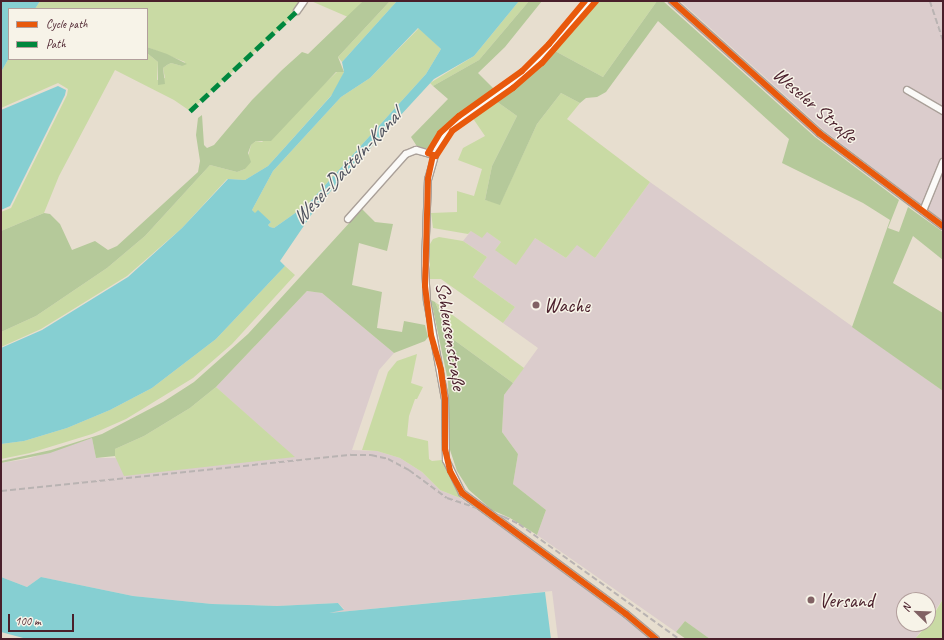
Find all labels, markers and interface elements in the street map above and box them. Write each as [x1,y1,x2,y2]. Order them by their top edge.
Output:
legend [8,8,148,60]
text: Cycle path [46,16,88,32]
text: Path [46,36,66,52]
street label: Weseler Straße [768,62,862,148]
water label: Wesel-Datteln-Kanal [286,104,406,230]
street label: Schleusenstraße [431,280,471,392]
place label: Wache [544,293,590,317]
marker: Wache [531,300,541,310]
place label: Versand [819,588,874,612]
north arrow [896,592,936,632]
marker: Versand [806,595,816,605]
text: N [898,602,914,614]
scale bar [10,606,76,632]
text: 100 m [15,613,41,629]

